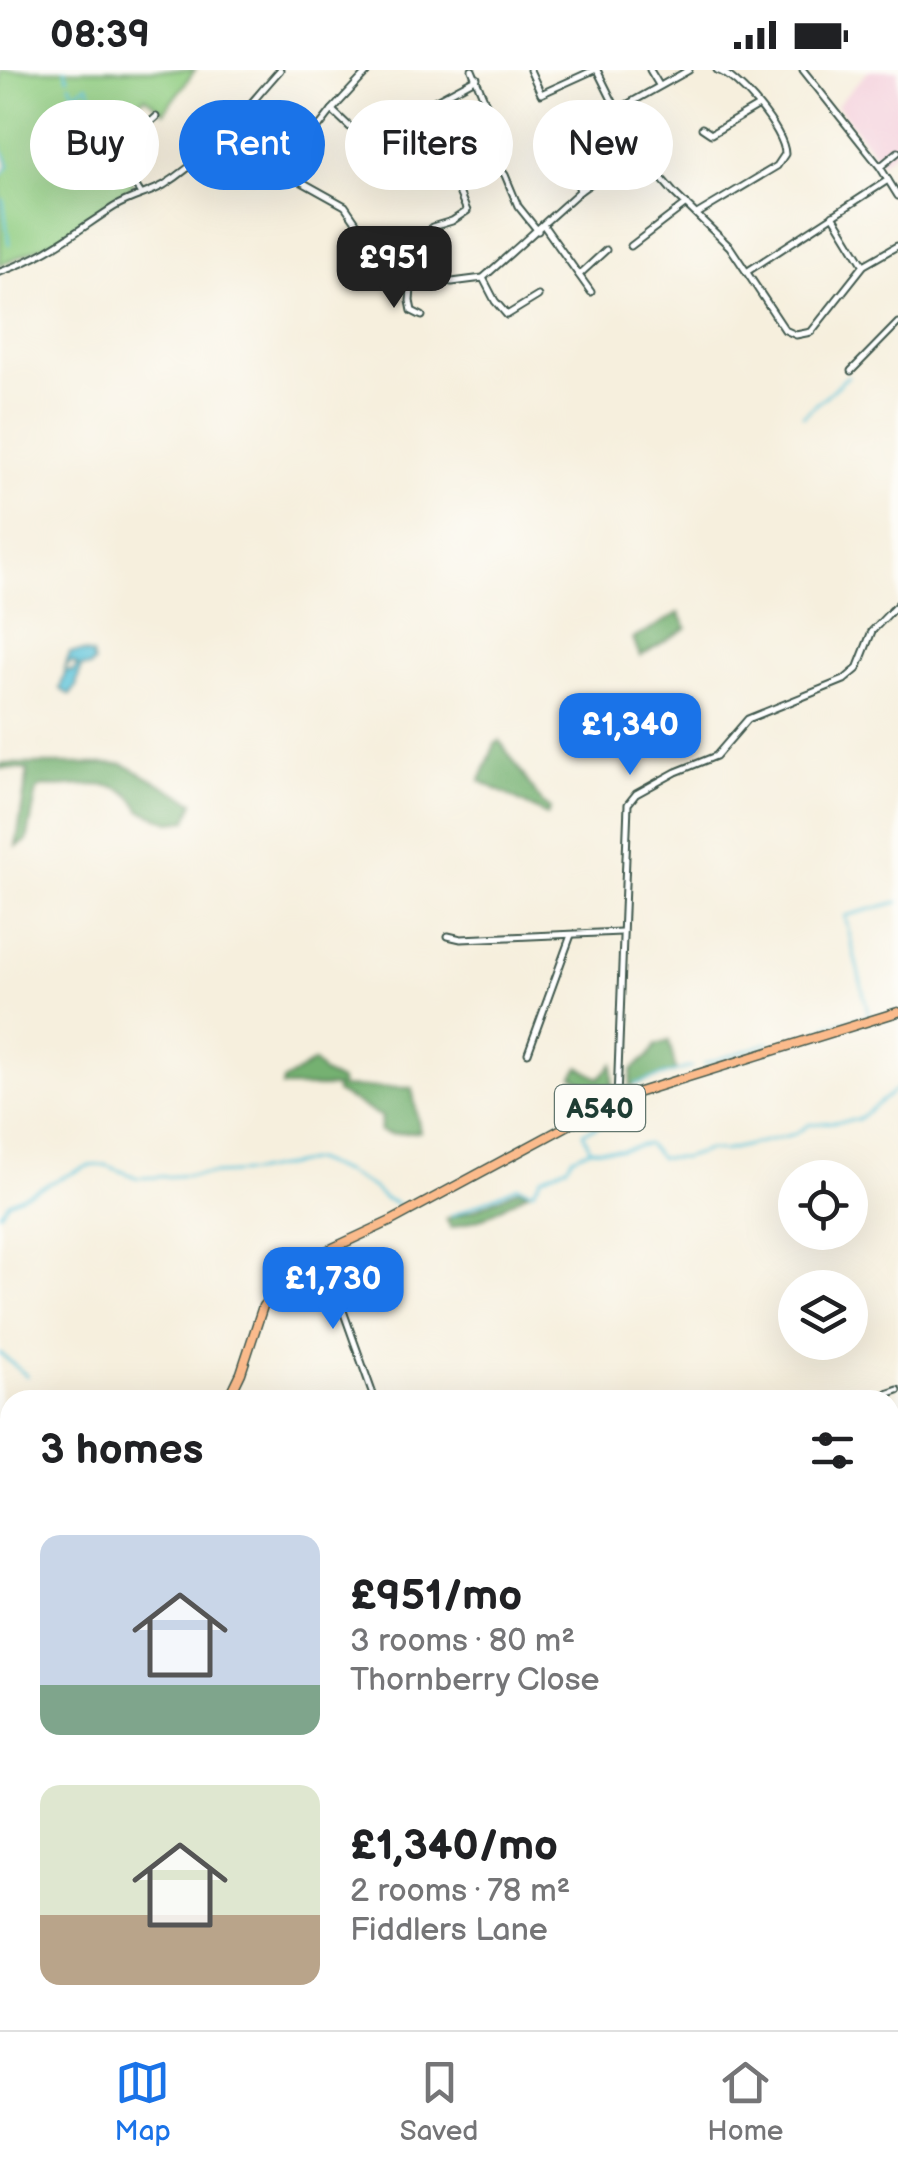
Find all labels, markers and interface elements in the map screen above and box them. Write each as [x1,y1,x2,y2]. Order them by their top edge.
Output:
text: 08:39 [50,13,150,58]
chip: Buy [30,100,159,190]
chip: Rent [179,100,325,190]
chip: Filters [345,100,513,190]
chip: New [533,100,673,190]
pin: £951 [335,226,453,311]
text: £951 [359,239,429,278]
pin: £1,340 [549,693,711,778]
text: £1,340 [581,706,679,745]
road number: A540 [555,1085,645,1131]
map controls [778,1160,868,1360]
button: locate [778,1160,868,1250]
pin: £1,730 [252,1247,414,1332]
text: £1,730 [285,1260,381,1299]
button: layers [778,1270,868,1360]
icon: filters [805,1423,860,1478]
text: 3 homes [40,1425,203,1476]
text: £951/mo [350,1571,522,1622]
icon: home [120,1575,240,1695]
text: 3 rooms · 80 m² [350,1622,575,1661]
text: Thornberry Close [350,1661,600,1700]
text: £1,340/mo [350,1821,558,1872]
icon: home [120,1825,240,1945]
text: 2 rooms · 78 m² [350,1872,570,1911]
text: Fiddlers Lane [350,1911,548,1950]
tab: Map [115,2055,171,2148]
tab: Saved [400,2055,478,2148]
tab: Home [707,2055,783,2148]

